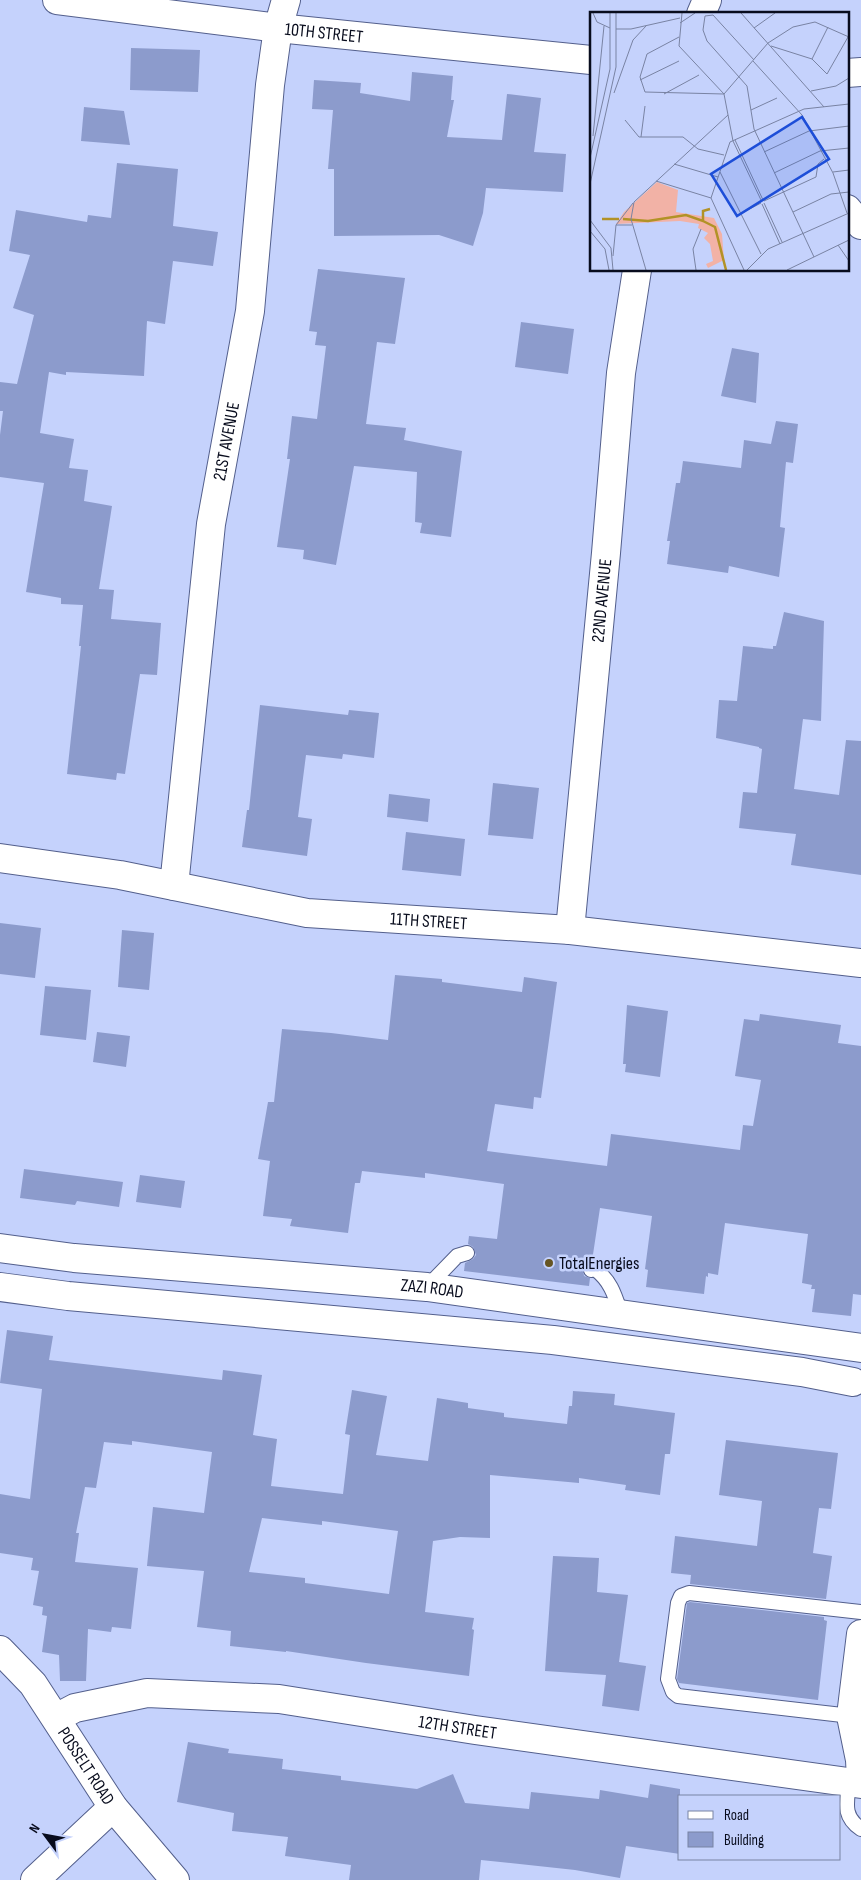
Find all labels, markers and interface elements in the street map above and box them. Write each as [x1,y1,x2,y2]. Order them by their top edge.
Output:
inset map [590,12,848,271]
street label: 10TH STREET [284,18,364,47]
street label: 21ST AVENUE [209,400,244,482]
street label: 22ND AVENUE [587,558,616,643]
street label: 11TH STREET [389,908,468,934]
place label: TotalEnergies [559,1253,640,1274]
marker: TotalEnergies [543,1257,555,1269]
street label: ZAZI ROAD [400,1274,465,1302]
street label: 12TH STREET [417,1711,498,1743]
street label: POSSELT ROAD [53,1723,119,1809]
legend [678,1795,841,1860]
text: Road [724,1806,749,1825]
north arrow [20,1810,70,1860]
text: N [25,1821,44,1836]
text: Building [724,1831,764,1850]

